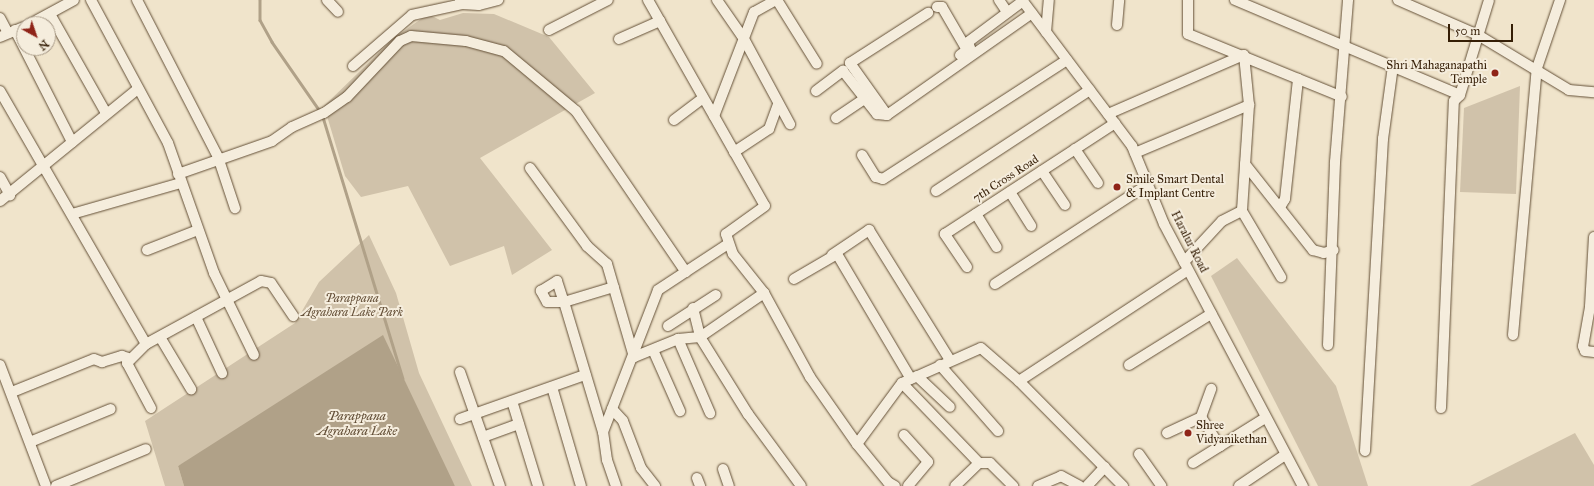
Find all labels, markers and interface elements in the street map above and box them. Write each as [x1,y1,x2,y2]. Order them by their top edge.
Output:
north arrow [16,16,56,56]
scale bar [1450,16,1515,42]
text: 50 m [1455,24,1480,38]
text: N [36,37,51,53]
place label: Shri Mahaganapathi Temple [1386,59,1487,87]
marker: Shri Mahaganapathi Temple [1490,68,1500,78]
street label: 7th Cross Road [970,152,1042,206]
place label: Smile Smart Dental & Implant Centre [1126,173,1224,201]
marker: Smile Smart Dental & Implant Centre [1111,181,1123,193]
street label: Haralur Road [1167,209,1211,275]
park label: Parappana Agrahara Lake Park [301,292,403,320]
water label: Parappana Agrahara Lake [317,409,397,440]
place label: Shree Vidyanikethan [1196,419,1267,447]
marker: Shree Vidyanikethan [1183,428,1193,438]

